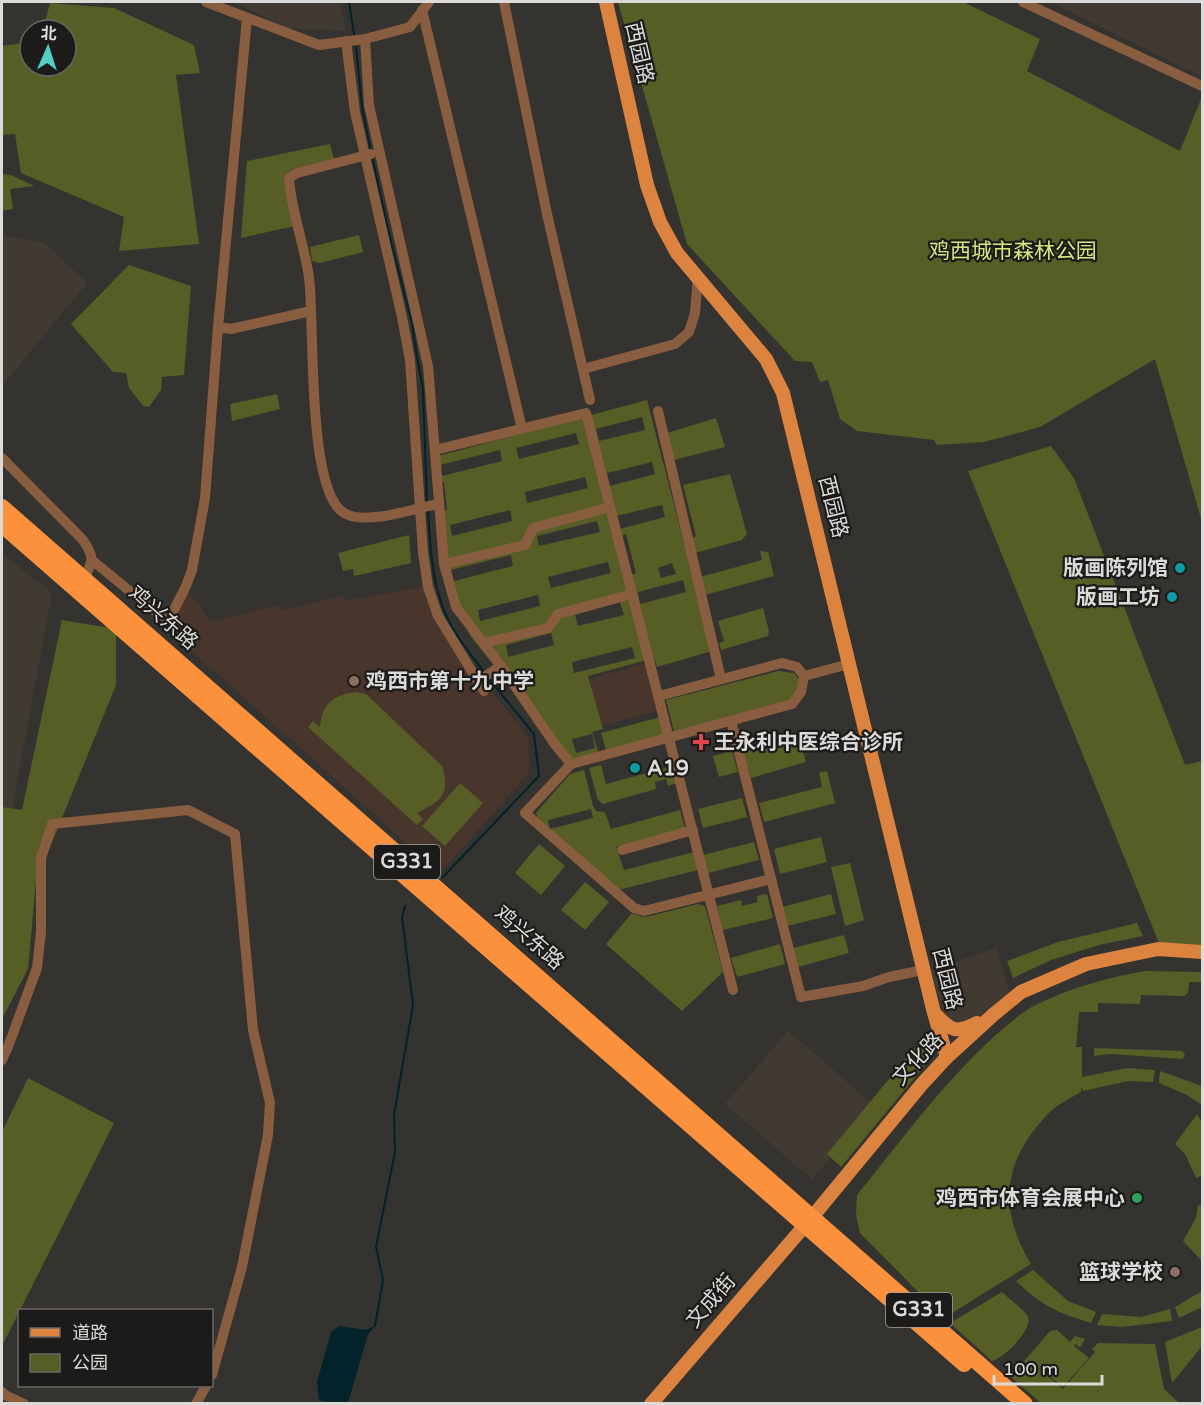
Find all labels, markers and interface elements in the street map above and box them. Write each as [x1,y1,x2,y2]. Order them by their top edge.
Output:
north arrow [18,18,78,78]
street label: 西园路 [620,19,658,87]
text: 北 [40,24,57,44]
park label: 鸡西城市森林公园 [929,239,1097,264]
street label: 西园路 [813,473,853,541]
place label: 版画陈列馆 [1063,556,1168,581]
marker: 版画陈列馆 [1173,561,1187,575]
street label: 鸡兴东路 [123,581,203,655]
place label: 版画工坊 [1076,585,1160,610]
marker: 版画工坊 [1165,590,1179,604]
place label: 鸡西市第十九中学 [366,669,534,694]
marker: 鸡西市第十九中学 [347,674,361,688]
place label: 王永利中医综合诊所 [714,730,903,755]
marker: 王永利中医综合诊所 [692,733,710,751]
place label: A19 [647,756,689,781]
marker: A19 [628,761,642,775]
road number: G331 [374,845,440,879]
street label: 鸡兴东路 [489,901,569,975]
street label: 西园路 [927,945,967,1013]
street label: 文化路 [887,1027,949,1091]
place label: 鸡西市体育会展中心 [936,1186,1125,1211]
marker: 鸡西市体育会展中心 [1130,1191,1144,1205]
place label: 篮球学校 [1079,1260,1163,1285]
marker: 篮球学校 [1168,1265,1182,1279]
street label: 文成街 [681,1269,741,1333]
road number: G331 [886,1293,952,1327]
legend [18,1309,213,1387]
text: 道路 [72,1322,108,1344]
scale bar [994,1348,1102,1386]
text: 公园 [72,1352,108,1374]
text: 100 m [1003,1358,1058,1380]

